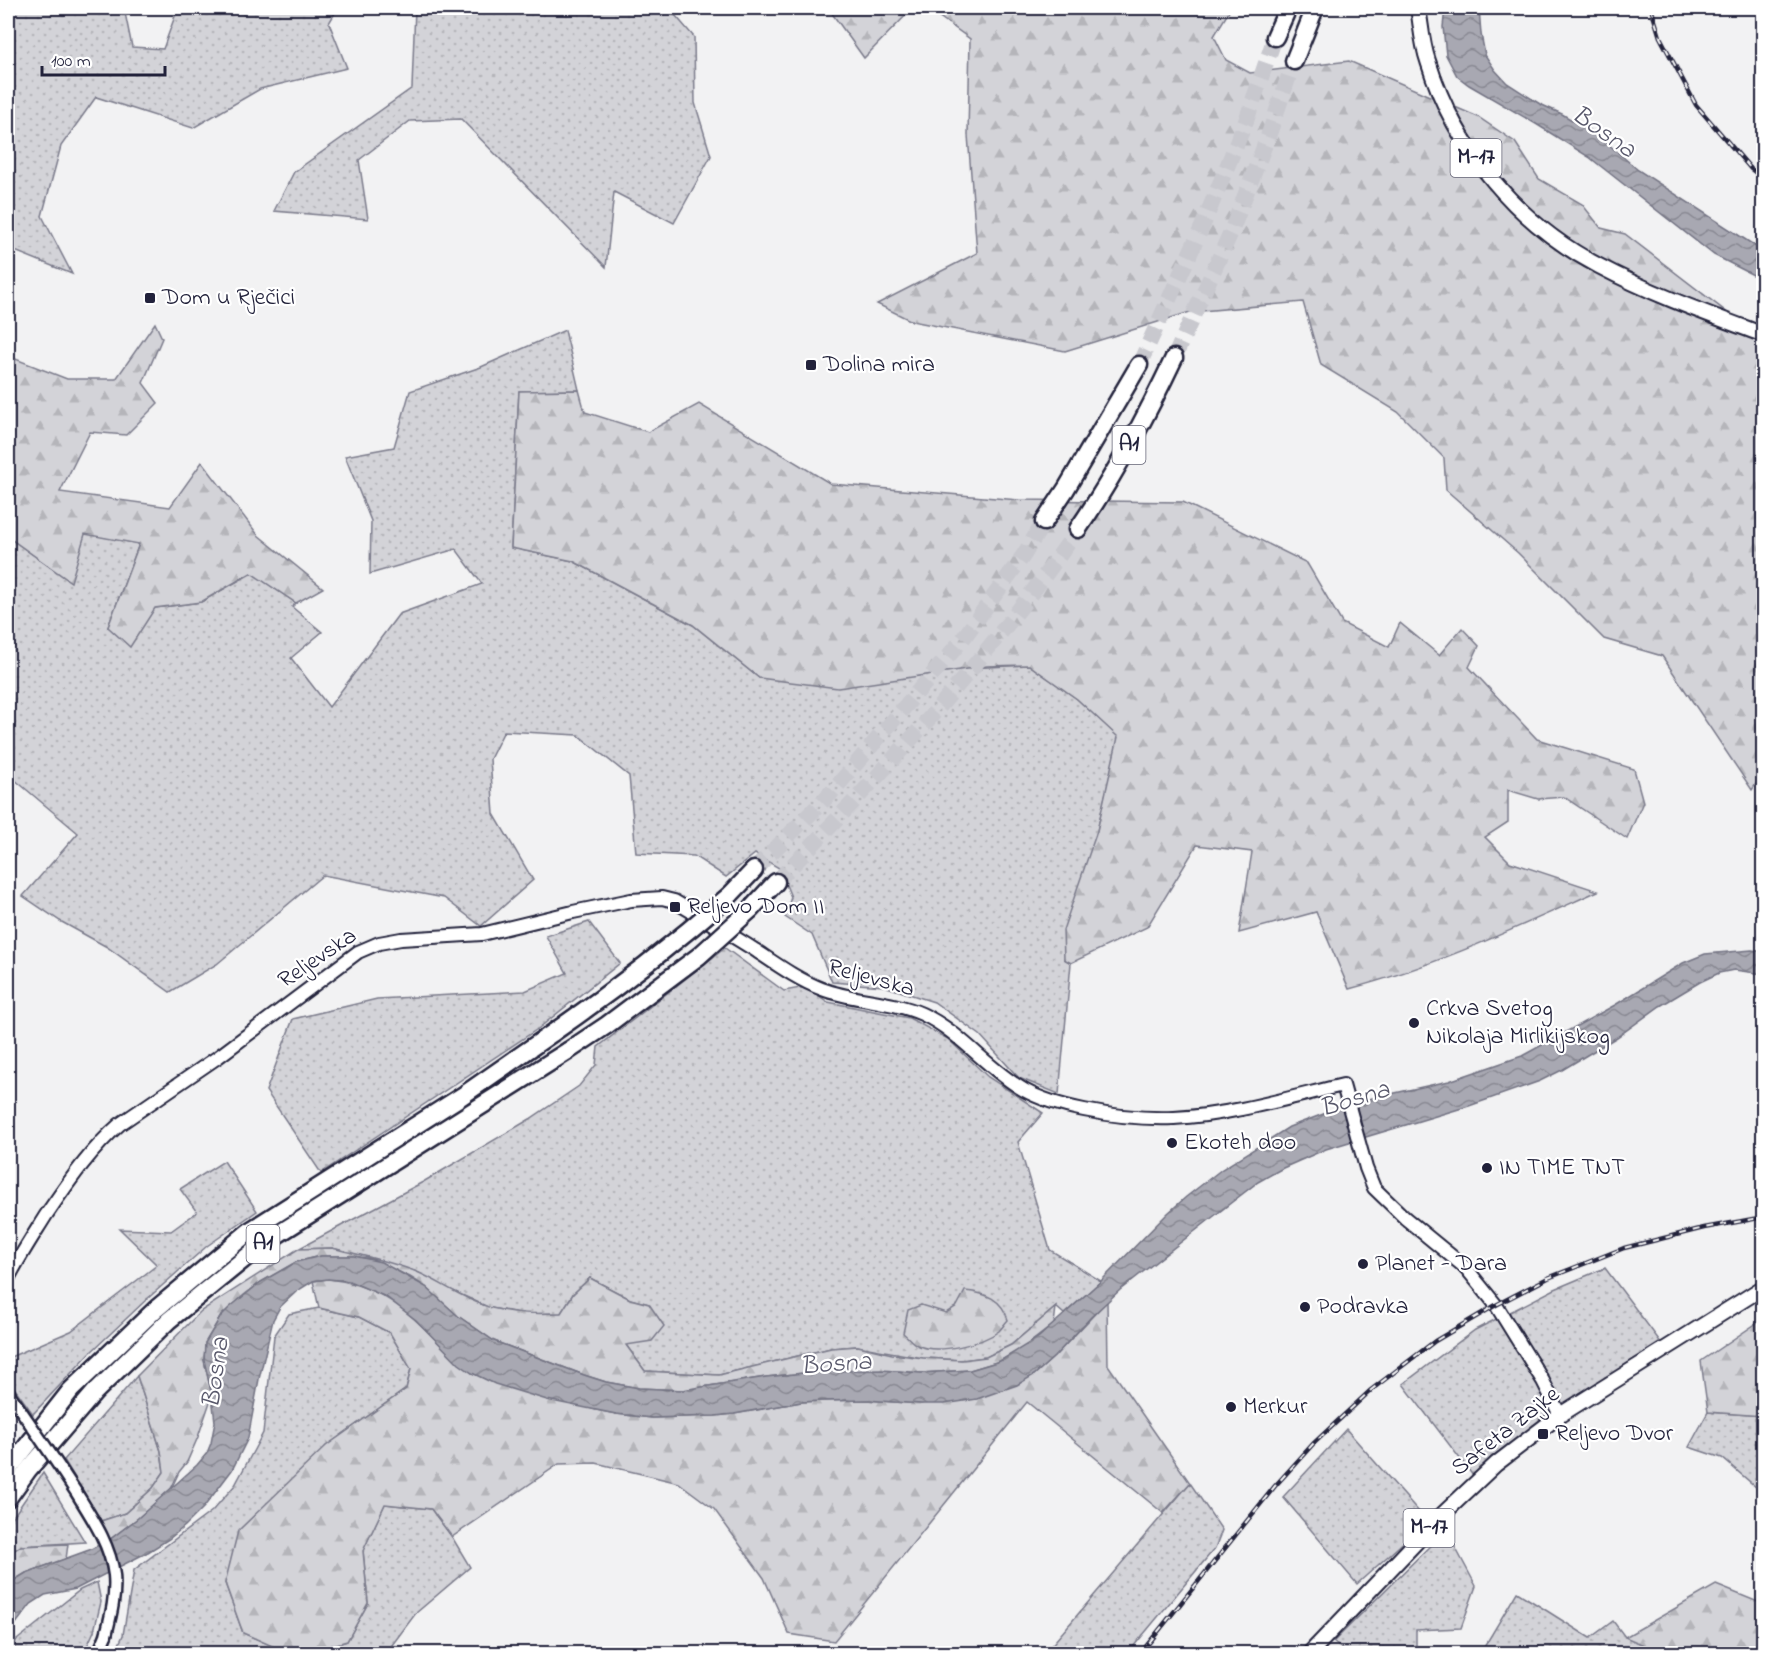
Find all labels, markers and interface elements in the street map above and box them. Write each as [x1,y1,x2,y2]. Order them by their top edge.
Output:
scale bar [42,39,165,77]
text: 100 m [51,49,91,75]
water label: Bosna [1563,97,1644,170]
road number: M-17 [1450,139,1502,177]
place label: Dom u Rječici [161,281,295,316]
marker: Dom u Rječici [143,291,157,305]
place label: Dolina mira [822,348,935,383]
marker: Dolina mira [804,358,818,372]
road number: A1 [1112,426,1146,464]
place label: Reljevo Dom II [687,890,824,925]
marker: Reljevo Dom II [668,900,682,914]
street label: Reljevska [272,920,364,998]
street label: Reljevska [824,951,918,1007]
place label: Crkva Svetog Nikolaja Mirlikijskog [1426,992,1610,1055]
marker: Crkva Svetog Nikolaja Mirlikijskog [1407,1016,1421,1030]
water label: Bosna [1315,1071,1395,1129]
place label: Ekoteh doo [1184,1126,1296,1161]
marker: Ekoteh doo [1165,1136,1179,1150]
place label: IN TIME TNT [1499,1151,1625,1186]
marker: IN TIME TNT [1480,1161,1494,1175]
road number: A1 [246,1225,280,1263]
place label: Planet - Dara [1375,1247,1507,1282]
marker: Planet - Dara [1356,1257,1370,1271]
place label: Podravka [1317,1290,1409,1325]
marker: Podravka [1298,1300,1312,1314]
water label: Bosna [193,1334,241,1411]
water label: Bosna [799,1343,874,1386]
street label: Safeta Zajke [1444,1378,1568,1486]
place label: Merkur [1243,1390,1308,1425]
marker: Merkur [1224,1400,1238,1414]
place label: Reljevo Dvor [1555,1417,1674,1452]
marker: Reljevo Dvor [1536,1427,1550,1441]
road number: M-17 [1404,1509,1454,1547]

